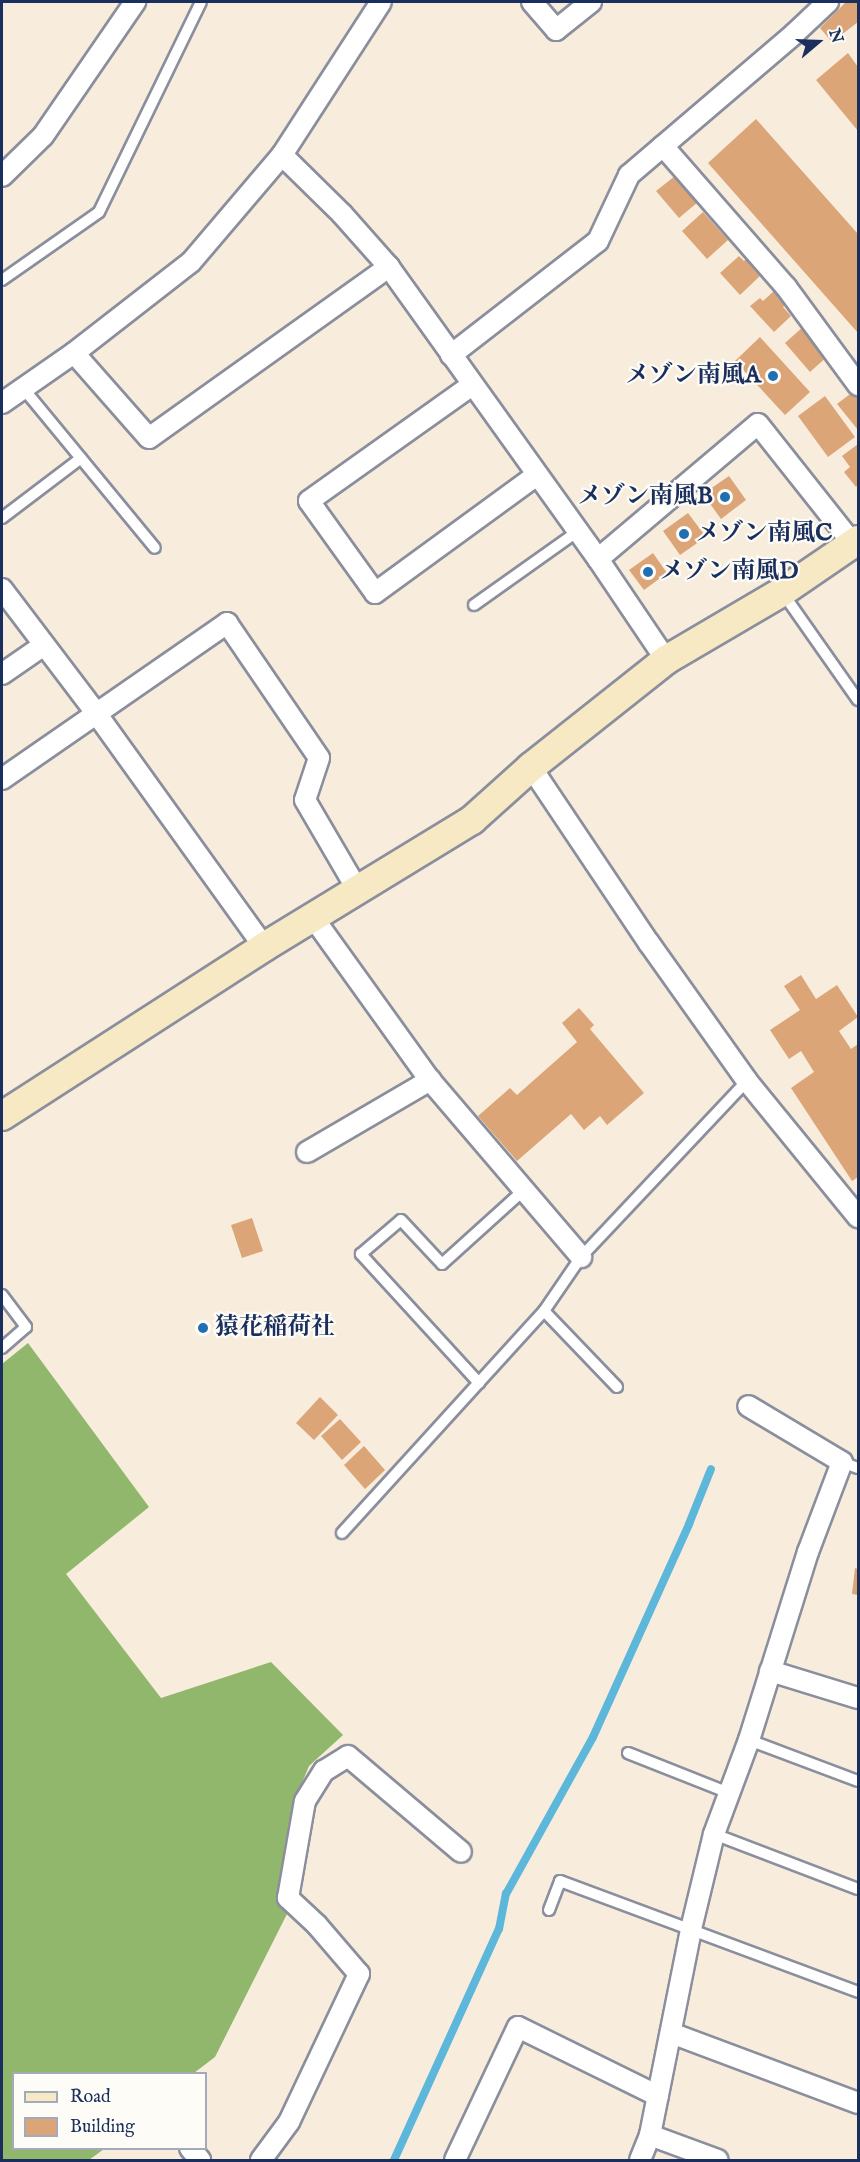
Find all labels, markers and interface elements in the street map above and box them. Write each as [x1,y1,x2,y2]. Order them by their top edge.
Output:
north arrow [788,12,848,72]
text: N [823,26,847,46]
place label: メゾン南風A [625,362,761,390]
marker: メゾン南風A [766,369,780,383]
place label: メゾン南風B [577,483,713,511]
marker: メゾン南風B [718,490,732,504]
place label: メゾン南風C [696,520,833,548]
marker: メゾン南風C [677,527,691,541]
place label: メゾン南風D [660,558,799,586]
marker: メゾン南風D [641,565,655,579]
place label: 猿花稲荷社 [215,1314,335,1342]
marker: 猿花稲荷社 [196,1321,210,1335]
legend [12,2072,207,2150]
text: Road [70,2086,111,2109]
text: Building [70,2116,135,2139]

